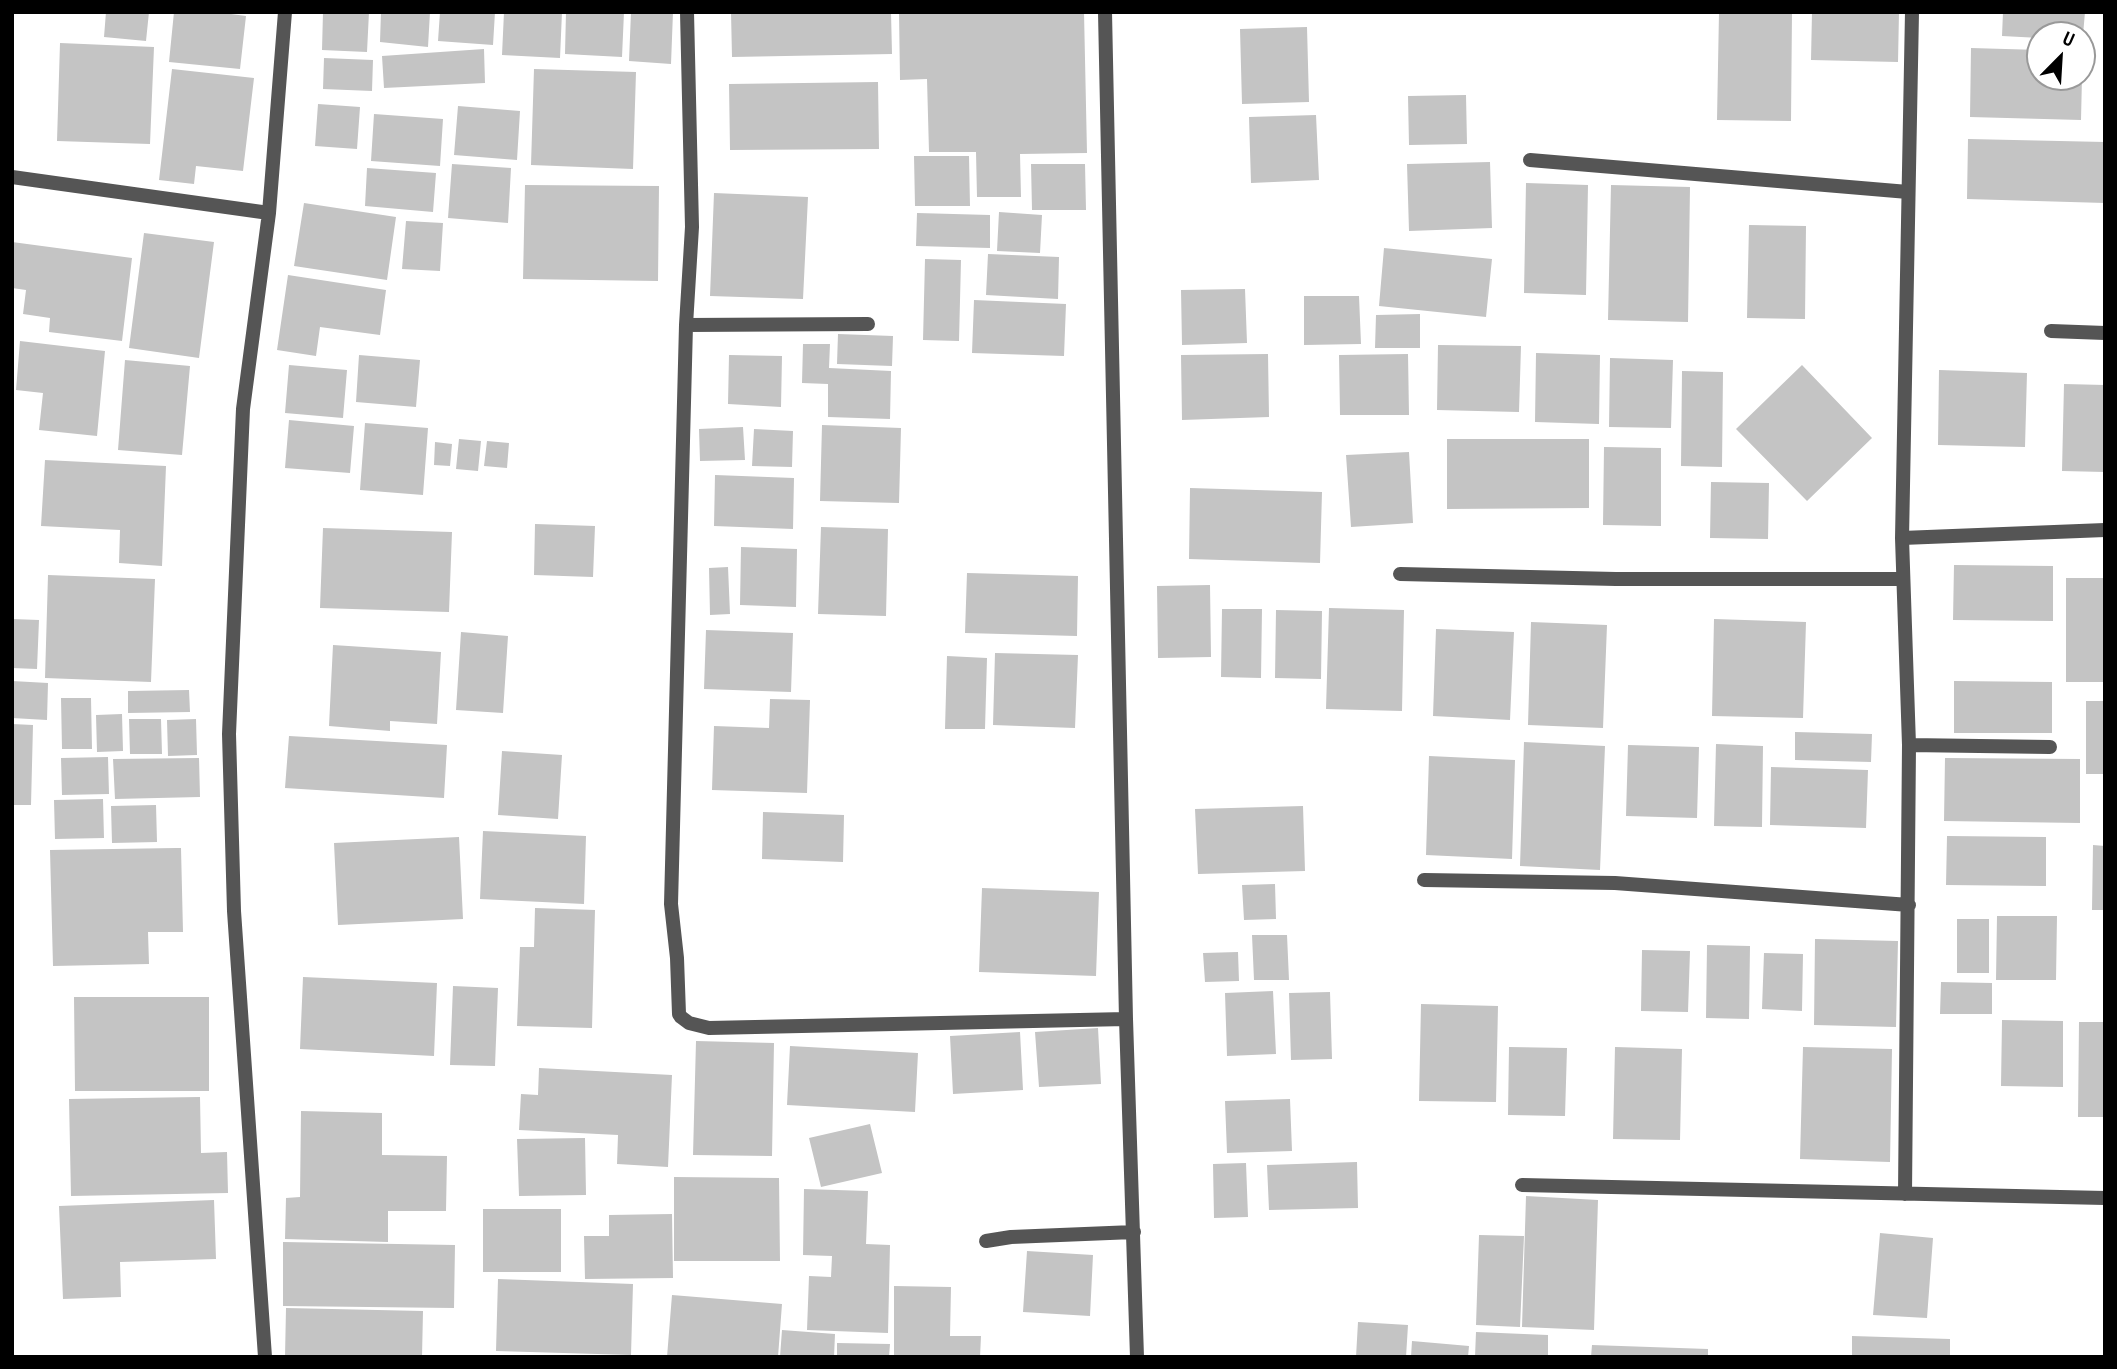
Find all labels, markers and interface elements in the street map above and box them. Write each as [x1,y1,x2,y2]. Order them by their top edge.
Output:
north arrow [2026,21,2096,91]
text: U [2059,26,2078,52]

